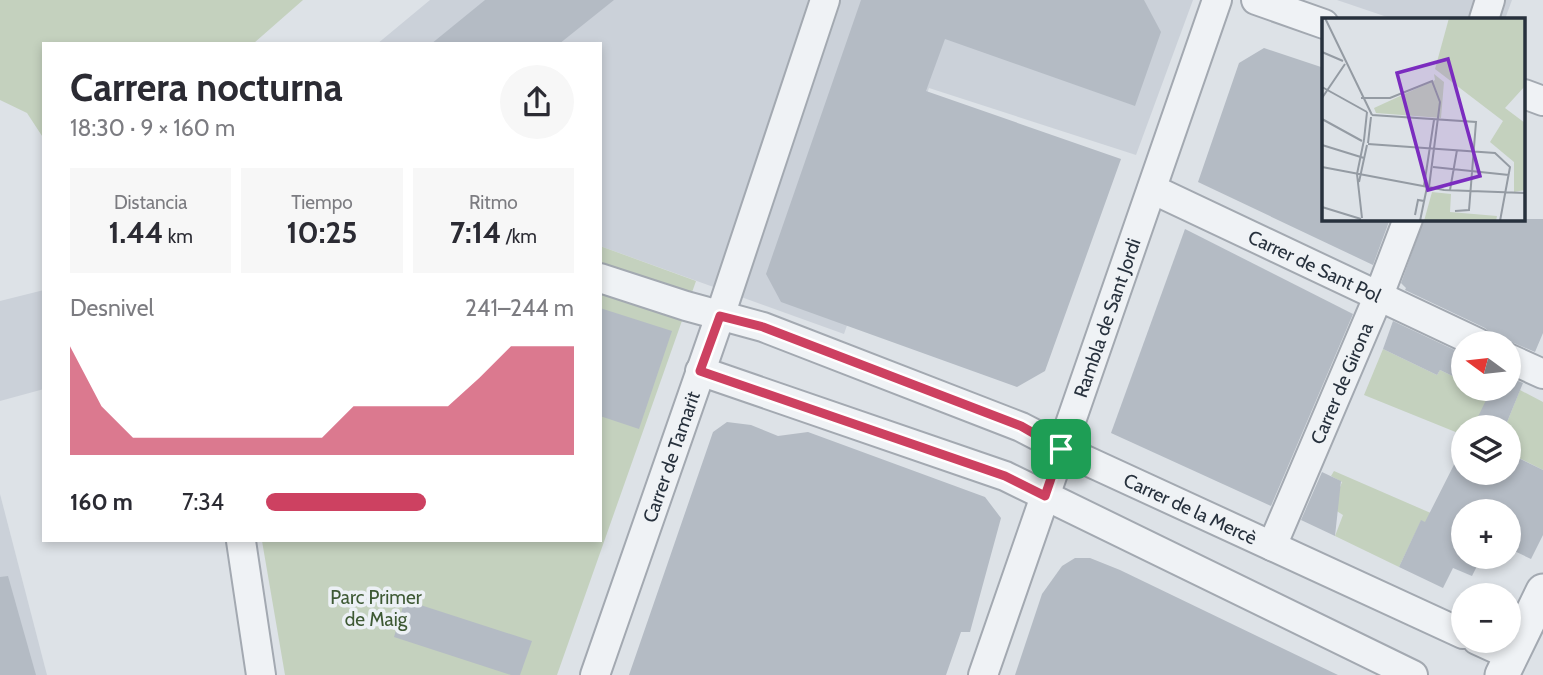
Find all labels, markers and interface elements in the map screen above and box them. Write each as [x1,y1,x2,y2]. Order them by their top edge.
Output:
inset map [1322,18,1526,220]
text: Carrera nocturna [70,64,343,111]
button: share [500,65,574,139]
text: 18:30 · 9 × 160 m [70,114,235,142]
text: Distancia [114,191,187,214]
text: Tiempo [291,191,353,214]
text: Ritmo [469,191,518,214]
text: 1.44 [108,214,163,251]
text: 10:25 [287,214,357,251]
text: 7:14 [450,214,501,251]
text: km [163,225,193,248]
text: /km [501,225,537,248]
street label: Carrer de Sant Pol [1244,225,1385,308]
street label: Rambla de Sant Jordi [1069,235,1145,401]
text: Desnivel [70,294,154,322]
text: 241–244 m [465,294,574,322]
street label: Carrer de Girona [1306,319,1378,448]
north arrow [1451,331,1521,401]
map controls [1451,331,1521,653]
street label: Carrer de Tamarit [638,388,705,526]
button: layers [1451,415,1521,485]
pin [1031,419,1091,479]
icon: arrive [1042,430,1080,468]
street label: Carrer de la Mercè [1120,468,1261,550]
text: 160 m [70,488,133,516]
text: 7:34 [182,488,224,516]
button: + [1451,499,1521,569]
button: − [1451,583,1521,653]
park label: Parc Primer de Maig [330,586,422,631]

